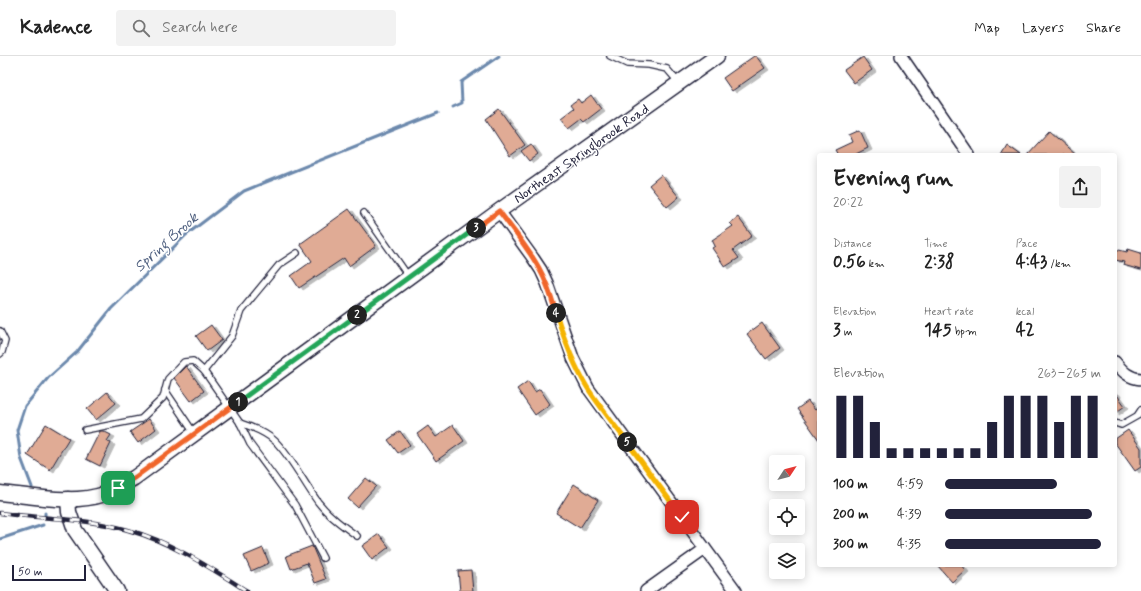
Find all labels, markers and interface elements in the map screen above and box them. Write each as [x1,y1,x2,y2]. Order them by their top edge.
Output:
search box [116,10,396,46]
text: Kadence [20,15,92,40]
icon: search [130,17,152,39]
text: Search here [162,18,238,38]
text: Map [974,19,1000,37]
text: Layers [1022,19,1064,37]
text: Share [1086,19,1121,37]
street label: Northeast Springbrook Road [510,100,654,209]
text: Evening run [833,165,953,193]
button: share [1059,166,1101,208]
text: 20:22 [833,194,864,211]
water label: Spring Brook [130,208,205,278]
pin: 3 [466,218,486,238]
text: 3 [474,221,478,235]
text: Distance [833,237,872,251]
text: Time [924,237,947,251]
text: Pace [1016,237,1038,251]
text: 0.56 [833,251,866,273]
text: 2:38 [924,251,954,273]
text: 4:43 [1016,251,1047,273]
text: km [866,257,885,271]
text: /km [1047,257,1071,271]
pin: 4 [546,303,566,323]
pin: 2 [347,305,367,325]
text: Elevation [833,305,876,319]
text: Heart rate [924,305,974,319]
text: kcal [1016,305,1034,319]
text: 4 [553,306,559,320]
text: 2 [354,308,360,322]
text: 3 [833,319,841,341]
text: 145 [924,319,952,341]
text: 42 [1016,319,1035,341]
text: m [841,325,852,339]
text: bpm [952,325,977,339]
text: Elevation [833,365,884,382]
text: 263–265 m [1037,365,1101,382]
pin: 1 [228,392,248,412]
text: 1 [236,395,240,409]
pin: 5 [617,432,637,452]
text: 5 [624,435,630,449]
north arrow [769,455,805,491]
map controls [769,455,805,579]
pin [101,471,135,505]
text: 100 m [833,476,868,493]
text: 4:59 [897,476,924,493]
icon: arrive [107,477,129,499]
button: locate [769,499,805,535]
pin [665,500,699,534]
icon: check [671,506,693,528]
text: 200 m [833,506,868,523]
text: 4:39 [897,506,922,523]
text: 300 m [833,536,868,553]
text: 4:35 [897,536,921,553]
button: layers [769,543,805,579]
scale bar [12,563,86,582]
text: 50 m [18,565,43,579]

